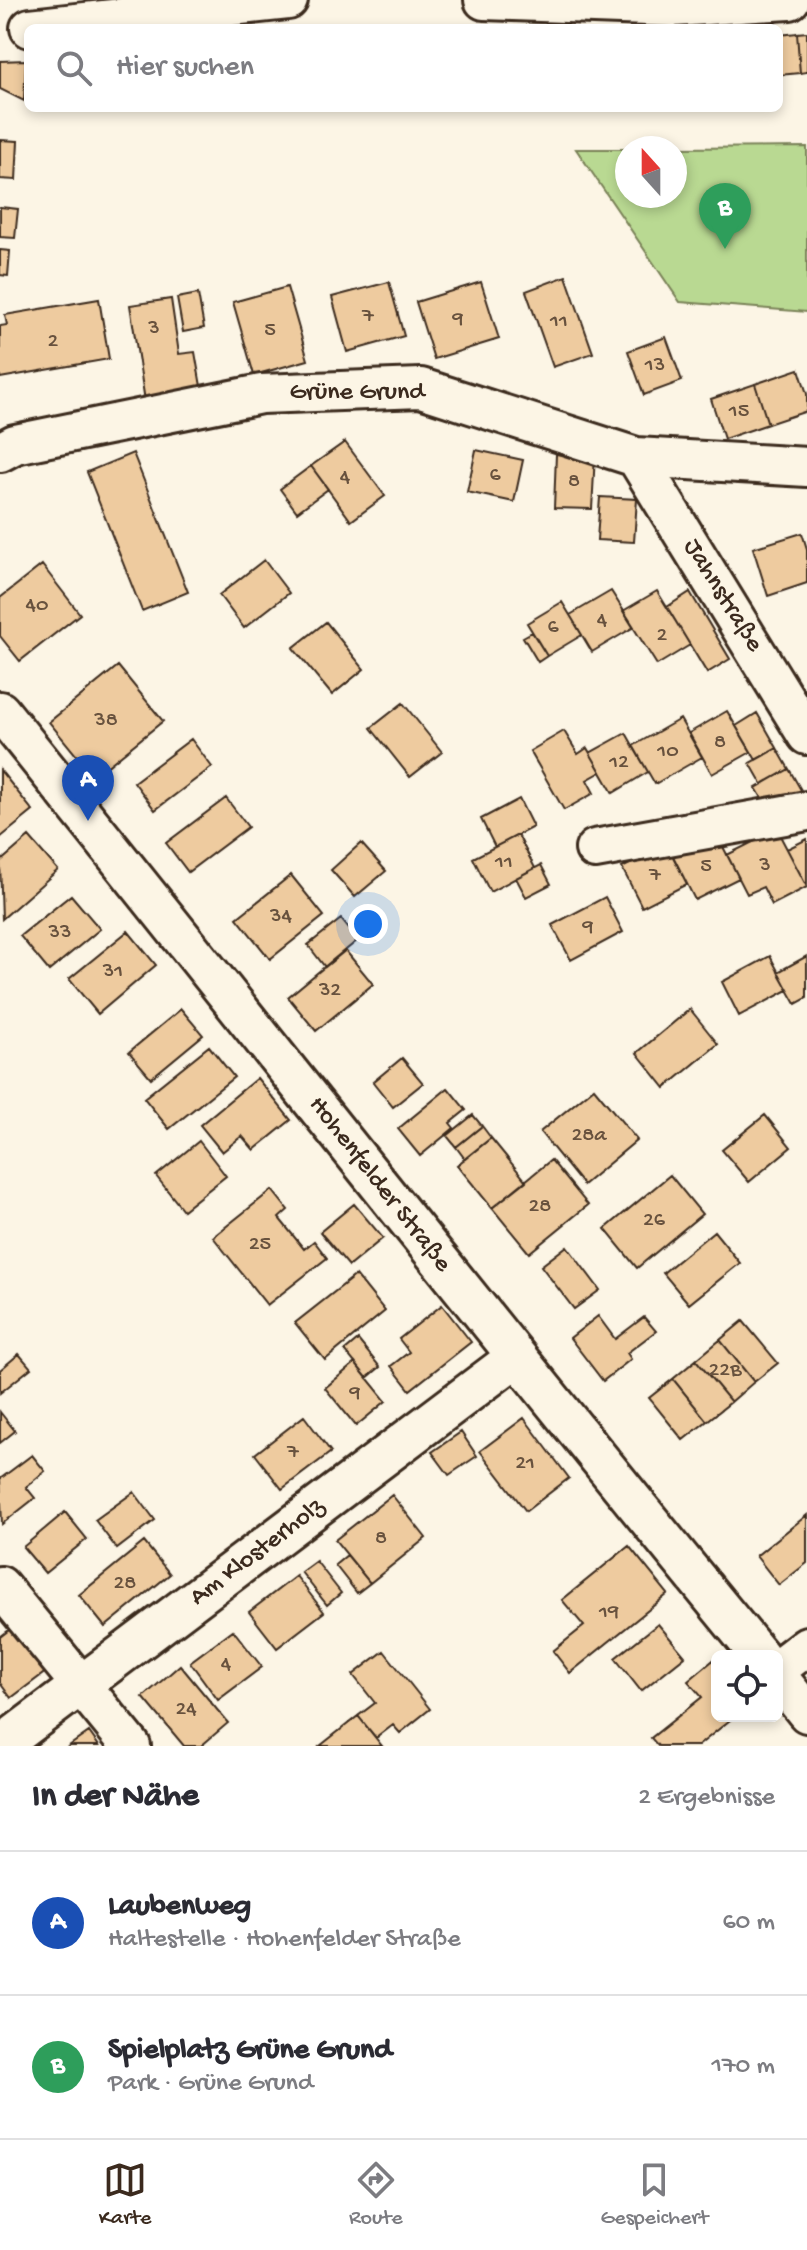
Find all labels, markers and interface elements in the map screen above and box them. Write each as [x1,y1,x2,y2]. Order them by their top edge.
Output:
search box [24,24,783,112]
icon: search [52,46,96,90]
text: Hier suchen [116,51,254,86]
north arrow [615,136,687,208]
pin: B [699,183,751,249]
house number: 7 [361,304,374,330]
house number: 9 [451,307,464,333]
house number: 11 [549,309,568,335]
house number: 3 [147,316,160,342]
house number: 5 [264,318,276,344]
house number: 2 [48,329,59,355]
house number: 13 [644,353,665,379]
street label: Grüne Grund [289,378,426,409]
house number: 15 [728,399,749,425]
house number: 6 [489,463,501,489]
house number: 4 [340,465,351,491]
house number: 8 [568,469,580,495]
street label: Jahnstraße [675,534,769,659]
house number: 40 [26,593,48,619]
house number: 4 [597,608,608,634]
house number: 6 [547,615,559,641]
house number: 2 [657,623,668,649]
house number: 38 [93,708,118,734]
house number: 8 [714,730,726,756]
house number: 10 [656,739,679,765]
house number: 12 [608,750,629,776]
pin: A [62,755,114,821]
house number: 11 [494,850,513,876]
house number: 3 [758,853,771,879]
house number: 5 [700,854,712,880]
house number: 7 [648,863,661,889]
house number: 34 [269,904,293,930]
your location [348,904,388,944]
house number: 9 [581,915,594,941]
house number: 33 [48,920,71,946]
house number: 31 [102,959,123,985]
house number: 32 [318,978,341,1004]
street label: Hohenfelder Straße [301,1091,458,1280]
house number: 28a [571,1123,607,1149]
house number: 28 [529,1194,551,1220]
house number: 26 [643,1208,666,1234]
house number: 25 [249,1232,271,1258]
house number: 22B [709,1358,742,1384]
house number: 9 [348,1381,361,1407]
house number: 7 [286,1440,299,1466]
house number: 21 [515,1451,535,1477]
street label: Am Klosterholz [184,1491,333,1614]
house number: 8 [375,1526,387,1552]
house number: 28 [114,1571,136,1597]
house number: 19 [598,1600,619,1626]
map controls [711,1650,783,1722]
button: locate [711,1650,783,1722]
house number: 4 [221,1652,232,1678]
house number: 24 [175,1697,197,1723]
text: In der Nähe [32,1778,199,1818]
text: 2 Ergebnisse [638,1783,775,1814]
text: Laubenweg [108,1890,251,1925]
text: A [50,1908,66,1939]
text: 60 m [722,1908,775,1939]
text: Haltestelle · Hohenfelder Straße [108,1925,461,1956]
text: Spielplatz Grüne Grund [108,2034,392,2069]
text: B [51,2052,65,2083]
text: 170 m [712,2052,775,2083]
text: Park · Grüne Grund [108,2069,313,2100]
tab: Karte [99,2158,151,2232]
tab: Route [349,2158,403,2232]
tab: Gespeichert [600,2158,708,2232]

